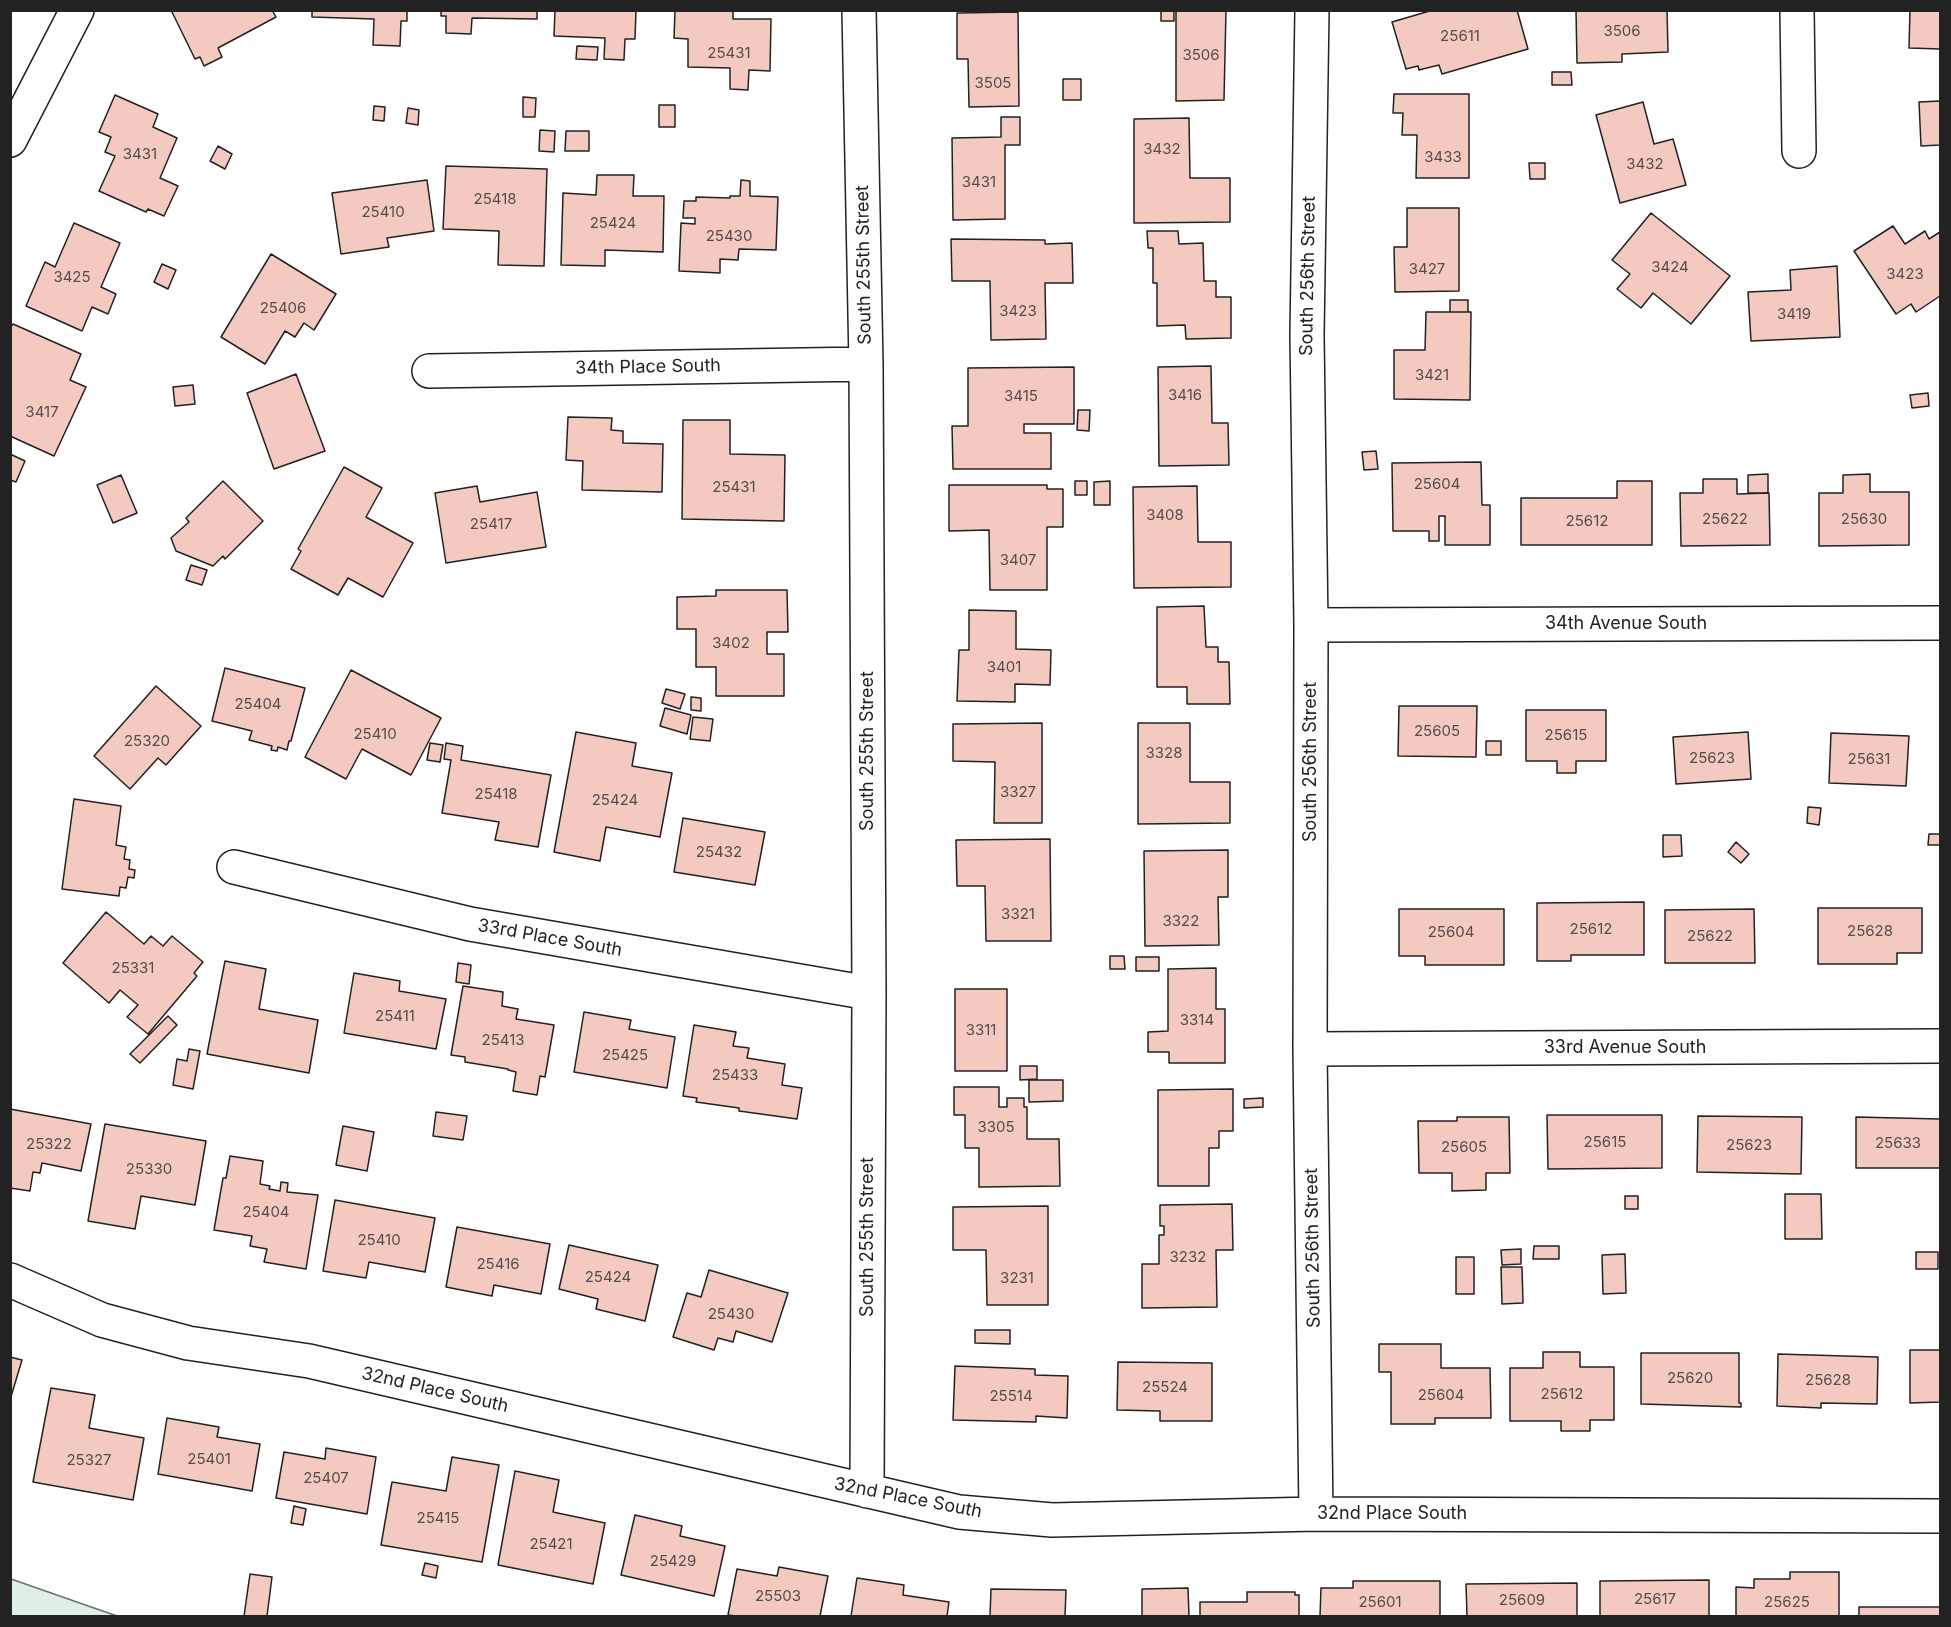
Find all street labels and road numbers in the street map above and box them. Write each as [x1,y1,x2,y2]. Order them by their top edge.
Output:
street label: South 255th Street [852,185,876,345]
street label: South 256th Street [1296,196,1320,356]
street label: 34th Place South [575,355,721,379]
street label: 34th Avenue South [1545,613,1707,635]
street label: South 255th Street [857,671,879,831]
street label: South 256th Street [1300,682,1322,842]
street label: 33rd Place South [476,915,624,961]
street label: 33rd Avenue South [1544,1037,1706,1059]
street label: South 255th Street [857,1157,879,1317]
street label: South 256th Street [1301,1168,1325,1328]
street label: 32nd Place South [359,1363,511,1417]
street label: 32nd Place South [832,1473,984,1523]
street label: 32nd Place South [1317,1503,1467,1525]

